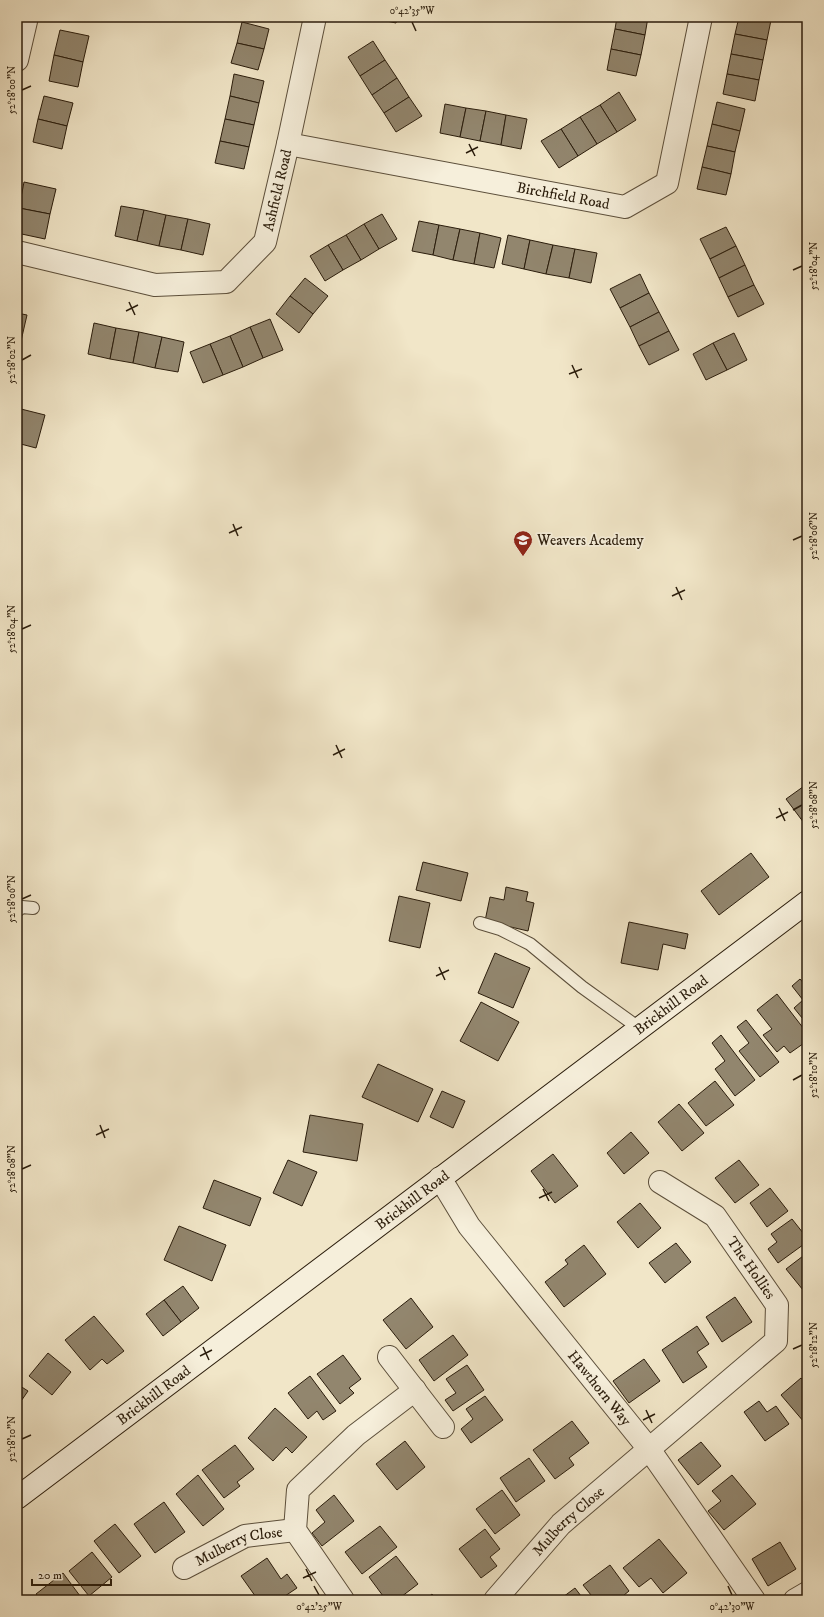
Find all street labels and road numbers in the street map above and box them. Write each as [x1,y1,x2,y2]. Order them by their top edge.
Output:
street label: Ashfield Road [258,147,296,233]
street label: Birchfield Road [515,177,612,214]
street label: Brickhill Road [630,970,712,1039]
street label: Brickhill Road [371,1166,453,1234]
street label: The Hollies [722,1233,780,1303]
street label: Hawthorn Way [564,1346,636,1430]
street label: Brickhill Road [113,1361,195,1429]
street label: Mulberry Close [528,1482,608,1560]
street label: Mulberry Close [192,1522,283,1570]

